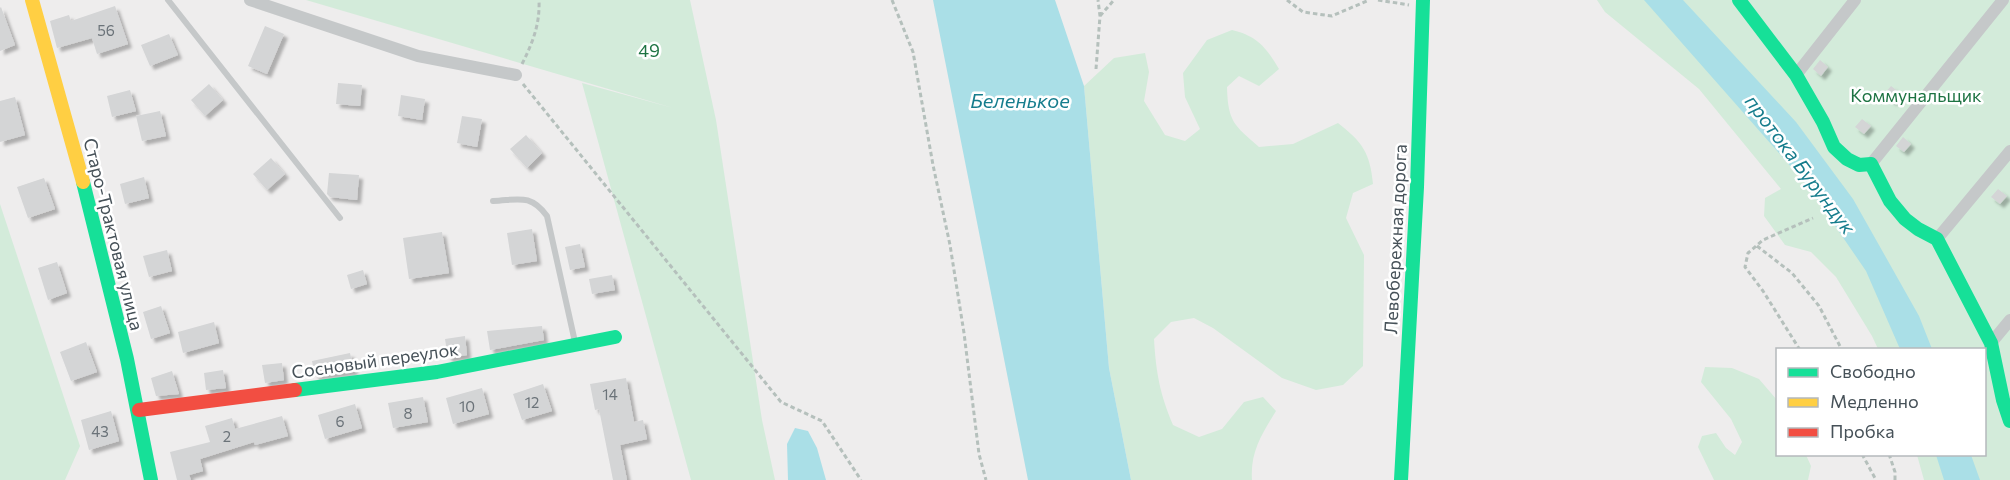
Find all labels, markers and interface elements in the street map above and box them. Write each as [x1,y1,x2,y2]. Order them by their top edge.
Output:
house number: 56 [97,21,115,39]
park label: 49 [638,39,660,61]
park label: Коммунальщик [1850,84,1982,106]
water label: Беленькое [970,88,1070,112]
water label: протока Бурундук [1741,90,1862,240]
street label: Старо-Трактовая улица [79,136,149,332]
street label: Левобережная дорога [1379,143,1411,335]
street label: Сосновый переулок [290,337,460,383]
legend [1776,348,1986,456]
text: Свободно [1830,360,1916,382]
house number: 14 [602,385,618,403]
text: Медленно [1830,390,1919,412]
house number: 12 [525,393,539,411]
house number: 10 [459,397,475,415]
house number: 8 [403,404,413,422]
house number: 6 [335,412,345,430]
text: Пробка [1830,420,1895,442]
house number: 43 [91,422,109,440]
house number: 2 [223,427,231,445]

